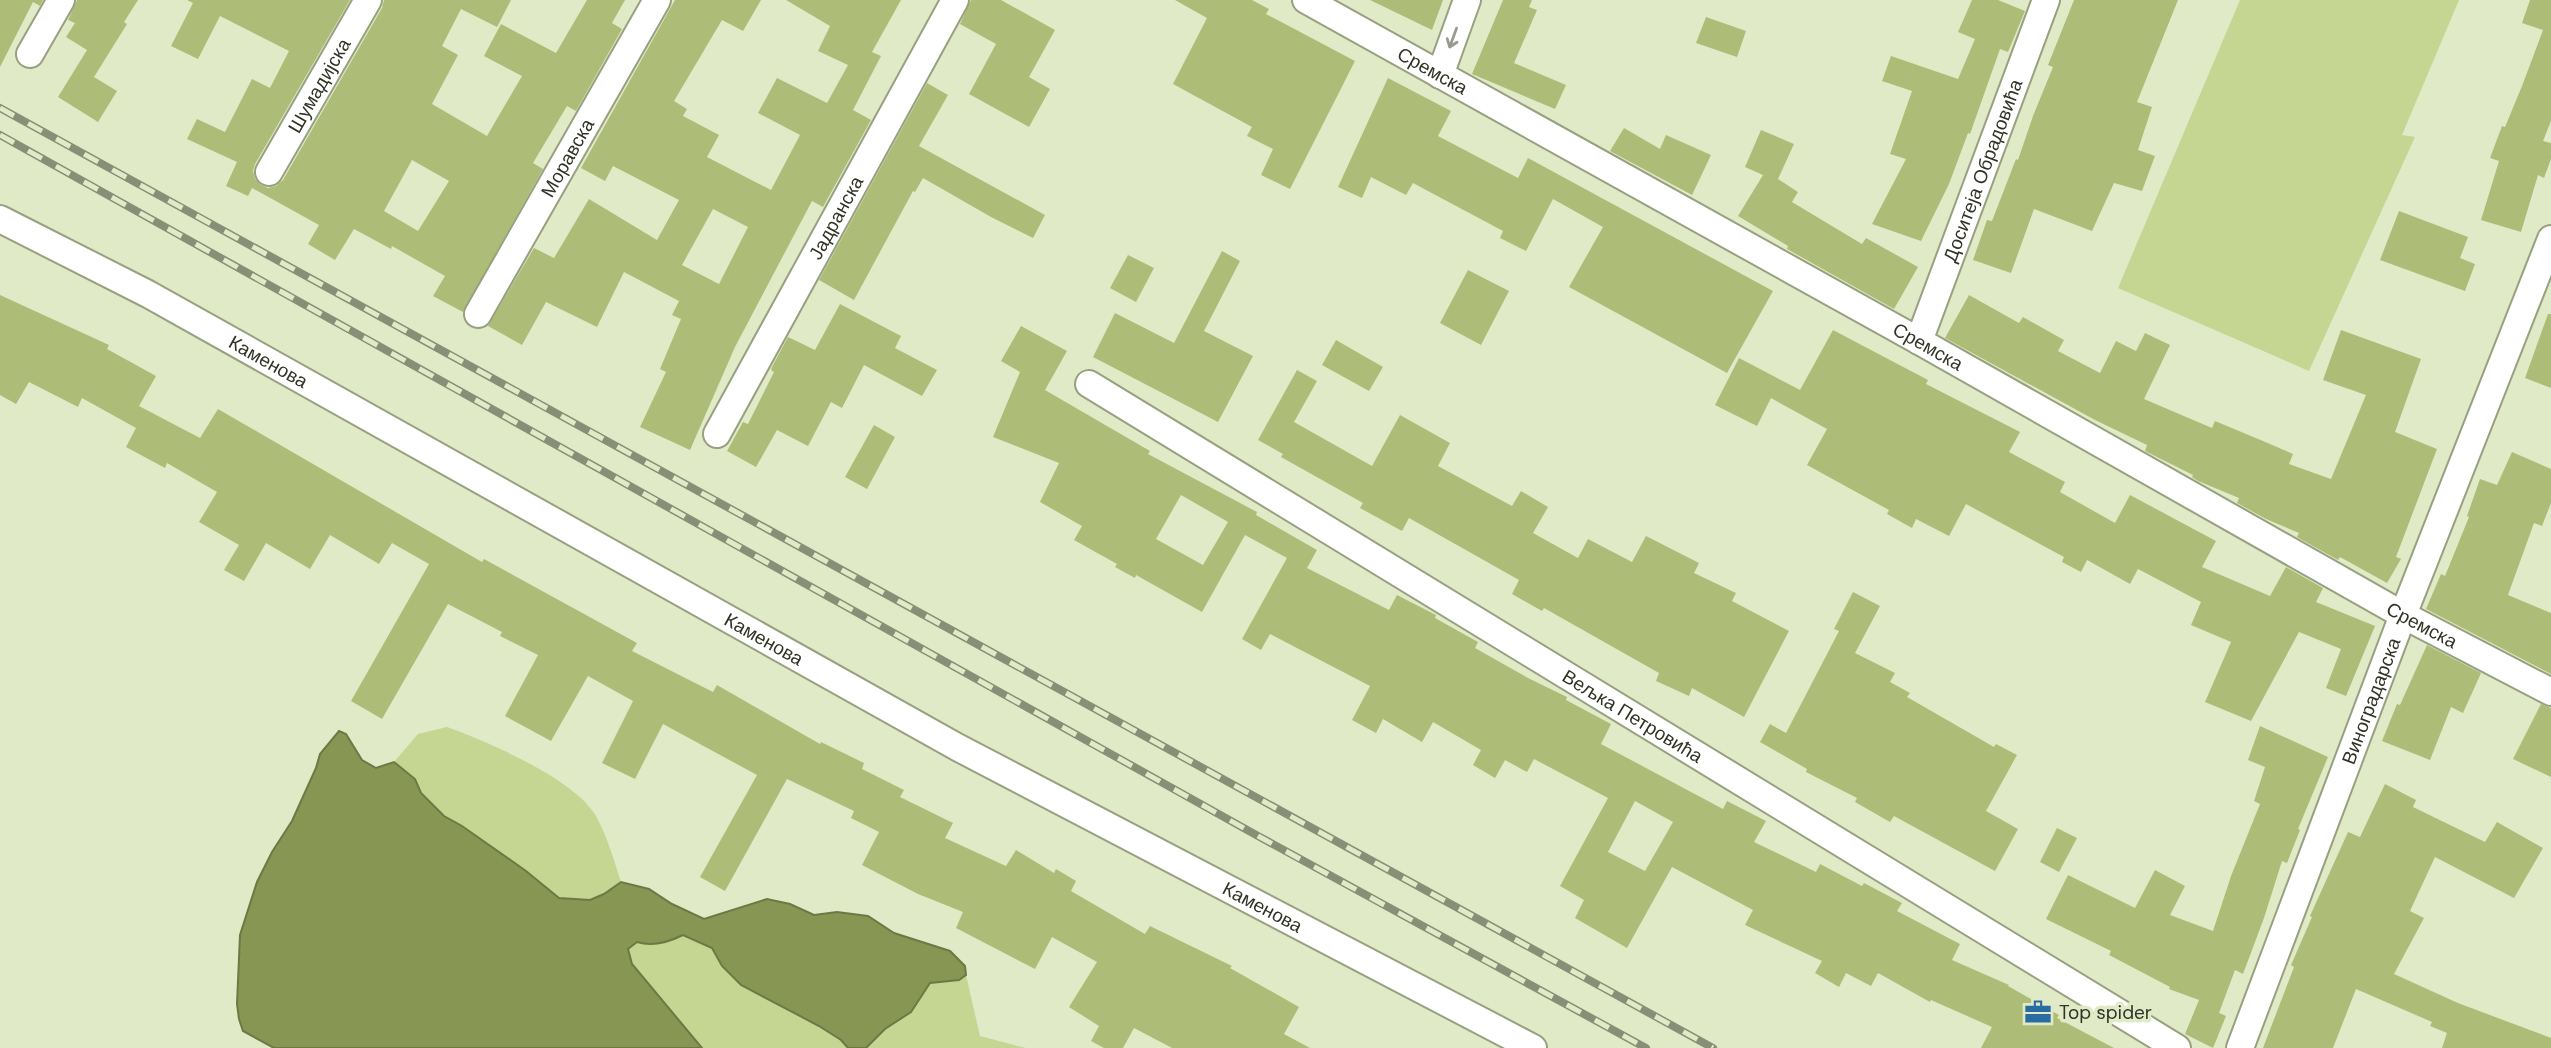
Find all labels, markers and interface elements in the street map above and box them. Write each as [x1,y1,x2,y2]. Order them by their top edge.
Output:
one-way arrow [1446,26,1458,48]
street label: Шумадијска [282,33,356,137]
street label: Сремска [1393,41,1473,100]
street label: Доситеја Обрадовића [1937,75,2028,265]
street label: Моравска [535,114,600,201]
street label: Јадранска [803,171,869,264]
street label: Сремска [1889,317,1968,376]
street label: Каменова [224,329,313,394]
street label: Сремска [2382,596,2462,654]
street label: Каменова [720,607,808,671]
street label: Виноградарска [2335,633,2406,768]
street label: Вељка Петровића [1558,663,1708,768]
street label: Каменова [1218,876,1307,938]
office icon: Top spider [2023,997,2053,1027]
place label: Top spider [2059,1000,2152,1025]

